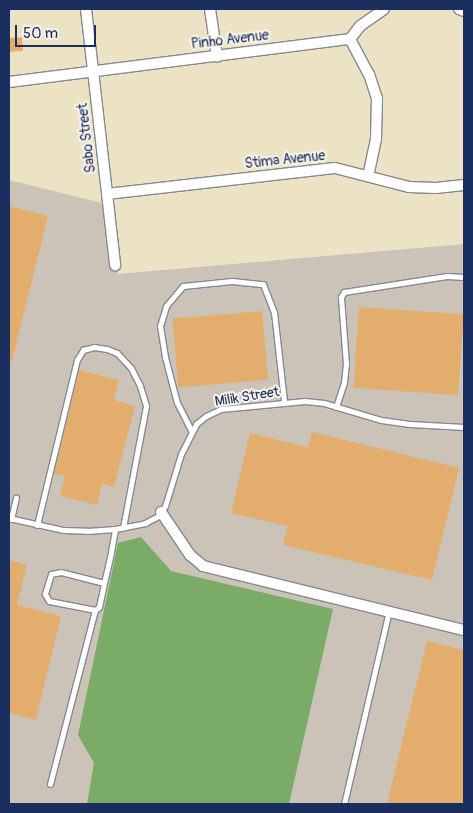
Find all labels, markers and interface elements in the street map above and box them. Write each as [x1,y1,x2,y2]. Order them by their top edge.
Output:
scale bar [18,15,99,47]
text: 50 m [23,24,58,43]
street label: Pinho Avenue [190,27,270,53]
street label: Sabo Street [74,102,100,174]
street label: Stima Avenue [244,147,326,173]
street label: Milik Street [213,384,281,410]

